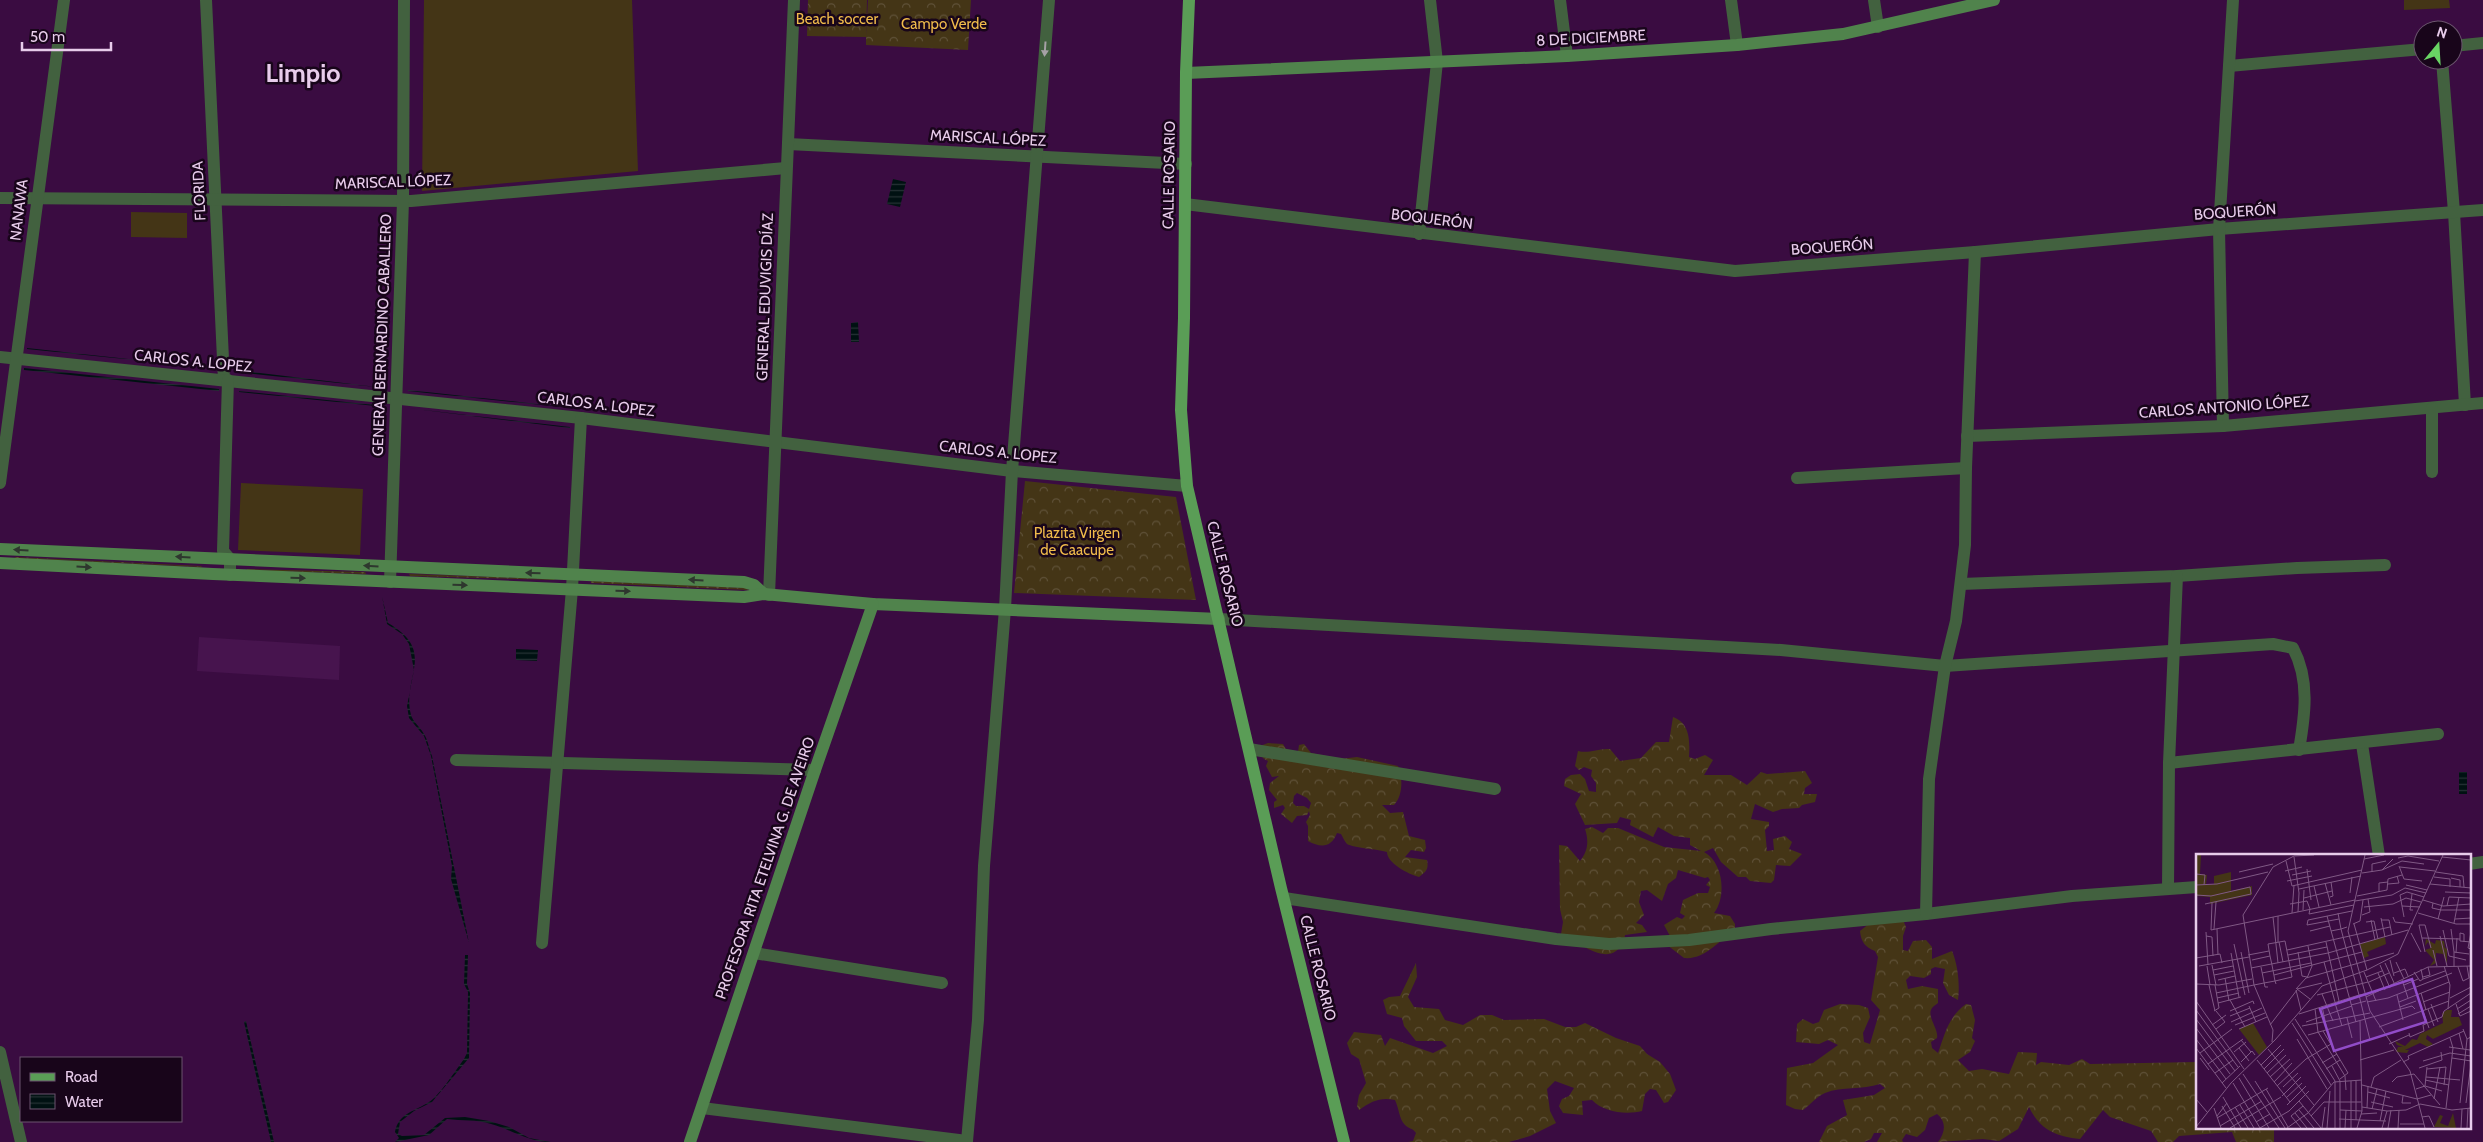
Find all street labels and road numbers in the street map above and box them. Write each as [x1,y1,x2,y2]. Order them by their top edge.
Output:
street label: 8 DE DICIEMBRE [1536,26,1646,50]
street label: CALLE ROSARIO [1159,121,1179,229]
street label: MARISCAL LÓPEZ [929,125,1047,150]
street label: FLORIDA [188,160,210,221]
street label: MARISCAL LÓPEZ [335,170,452,193]
street label: NANAWA [6,177,32,242]
street label: BOQUERÓN [2193,199,2277,224]
street label: BOQUERÓN [1390,204,1474,233]
street label: GENERAL EDUVIGIS DÍAZ [752,212,777,381]
street label: GENERAL BERNARDINO CABALLERO [369,214,395,456]
street label: BOQUERÓN [1790,234,1874,259]
street label: CARLOS A. LOPEZ [133,346,253,376]
street label: CARLOS A. LOPEZ [536,388,656,420]
street label: CARLOS ANTONIO LÓPEZ [2138,391,2310,422]
street label: CARLOS A. LOPEZ [938,437,1058,467]
street label: CALLE ROSARIO [1203,519,1247,629]
street label: PROFESORA RITA ETELVINA G. DE AVEIRO [712,734,818,1002]
street label: CALLE ROSARIO [1296,913,1340,1023]

